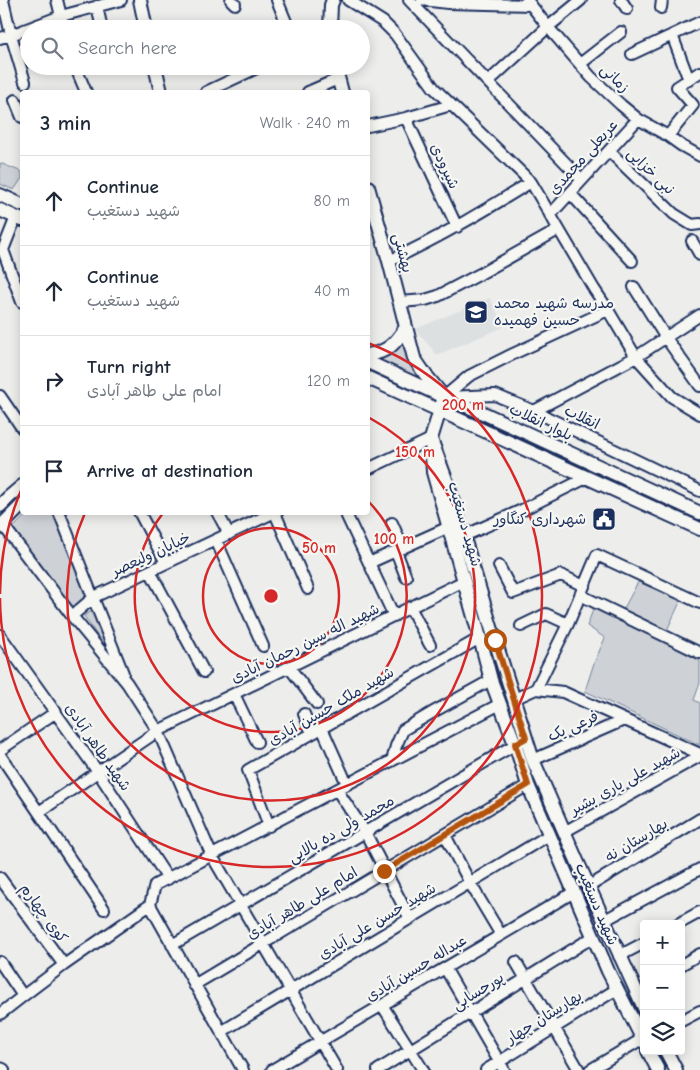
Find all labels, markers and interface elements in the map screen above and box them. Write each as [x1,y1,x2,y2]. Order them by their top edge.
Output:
search box [20,20,370,75]
icon: search [38,34,66,62]
text: Search here [78,37,177,59]
street label: زمانی [596,60,633,97]
text: 3 min [40,111,91,135]
text: Walk · 240 m [260,114,350,132]
street label: عربعلی محمدی [545,116,622,199]
street label: شیرودی [427,140,463,192]
street label: نبی خزایی [623,144,679,199]
text: Continue [87,176,159,198]
icon: ahead [40,187,68,215]
text: 80 m [313,192,350,210]
text: شهید دستغیب [87,202,180,220]
street label: بهشتی [388,231,417,275]
text: Continue [87,266,159,288]
icon: ahead [40,277,68,305]
text: 40 m [314,282,350,300]
text: شهید دستغیب [87,292,180,310]
place label: مدرسه شهید محمد حسین فهمیده [494,294,614,329]
school or university icon: مدرسه شهید محمد حسین فهمیده [463,299,489,325]
text: Turn right [87,356,171,378]
icon: right [40,367,68,395]
text: 120 m [307,372,350,390]
text: امام علی طاهر آبادی [87,382,222,400]
text: 200 m [442,396,484,414]
street label: بلوار انقلاب [507,400,575,444]
street label: انقلاب [561,401,603,433]
text: 150 m [395,443,435,461]
icon: arrive [40,457,68,485]
text: Arrive at destination [87,460,253,482]
street label: شهید دستغیب [444,480,486,568]
public building icon: شهرداری کنگاور [591,506,617,532]
place label: شهرداری کنگاور [493,510,586,528]
street label: خیابان ولیعصر [107,528,193,581]
text: 100 m [374,530,414,548]
text: 50 m [302,539,336,557]
centre of rings [262,587,280,605]
street label: شهید اله سین رحمان آبادی [228,599,382,687]
route start [484,629,507,652]
street label: شهید ملک حسین آبادی [265,663,397,749]
street label: شهید طاهر آبادی [61,700,135,794]
street label: فرعی یک [545,707,602,746]
street label: شهید علی یاری بشیر [565,743,684,821]
street label: محمد ولی ده بالایی [285,791,398,868]
street label: بهارستان نه [601,814,671,866]
route end [373,860,396,883]
street label: شهید دستغیب [572,860,622,948]
street label: امام علی طاهر آبادی [243,863,362,945]
street label: شهید حسن علی آبادی [315,879,440,964]
street label: کوی چهارم [15,880,72,947]
map controls [640,920,685,1055]
button: + [640,920,685,965]
street label: عبداله حسین آبادی [362,931,470,1005]
button: − [640,965,685,1010]
street label: پورحسابی [449,968,508,1015]
street label: بهارستان چهار [502,986,586,1049]
button: layers [640,1010,685,1055]

